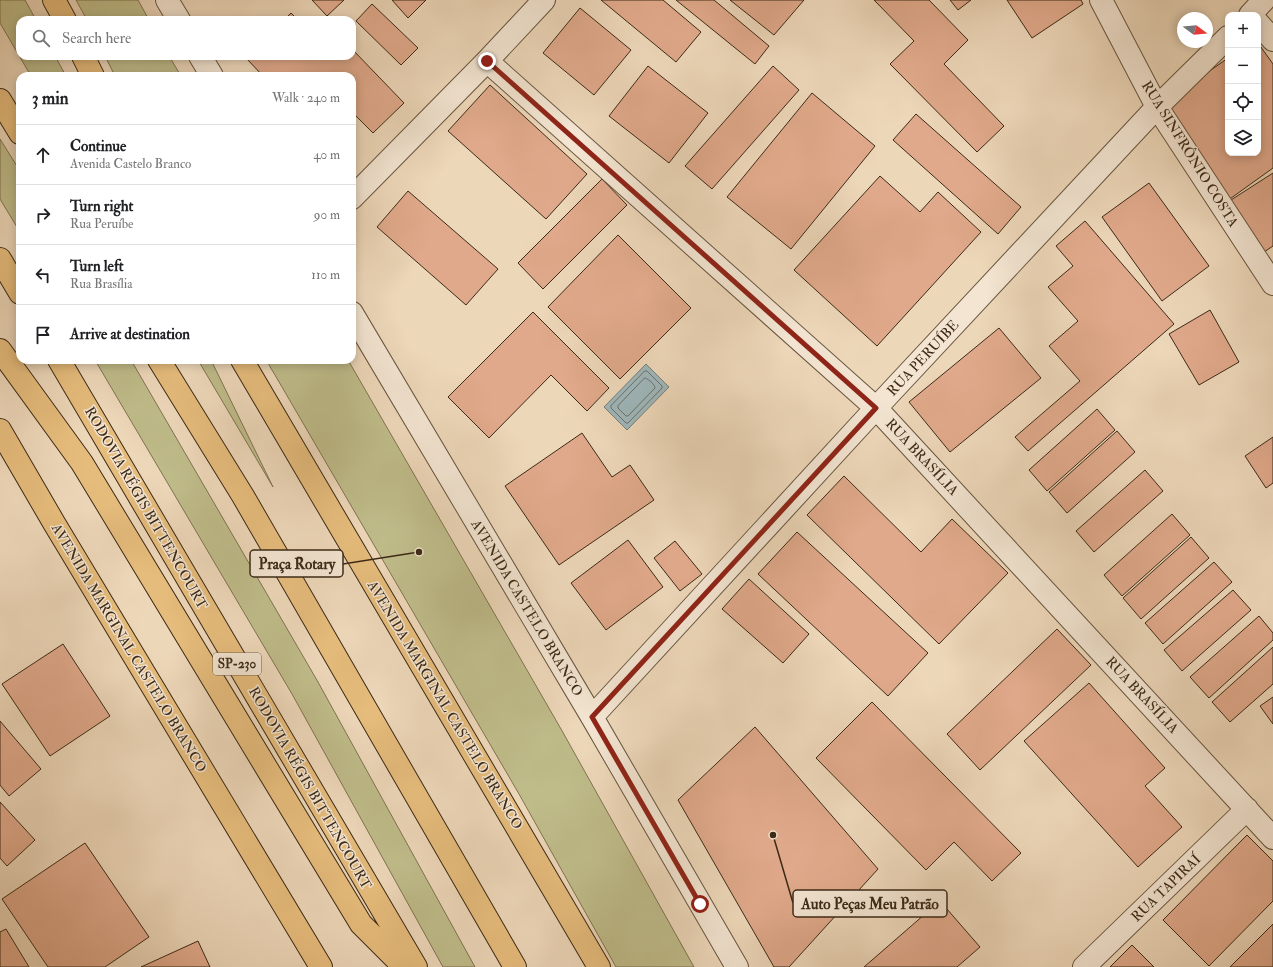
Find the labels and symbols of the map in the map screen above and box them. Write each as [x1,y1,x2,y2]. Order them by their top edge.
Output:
north arrow [1177,12,1213,48]
route end [478,52,496,70]
street label: RUA SINFRÔNIO COSTA [1138,78,1242,230]
street label: RUA PERUÍBE [884,317,962,399]
street label: RODOVIA RÉGIS BITTENCOURT [81,404,211,613]
street label: RUA BRASÍLIA [882,415,962,499]
street label: AVENIDA CASTELO BRANCO [467,516,587,699]
street label: AVENIDA MARGINAL CASTELO BRANCO [47,520,210,775]
callout: Praça Rotary [250,550,343,577]
text: Praça Rotary [259,555,337,575]
street label: AVENIDA MARGINAL CASTELO BRANCO [363,577,526,832]
road number: SP-230 [213,653,261,675]
street label: RUA BRASÍLIA [1102,653,1182,737]
street label: RODOVIA RÉGIS BITTENCOURT [245,684,375,893]
street label: RUA TAPIRAÍ [1128,850,1205,925]
callout: Auto Peças Meu Patrão [793,890,947,917]
route start [691,895,709,913]
text: Auto Peças Meu Patrão [800,895,939,914]

